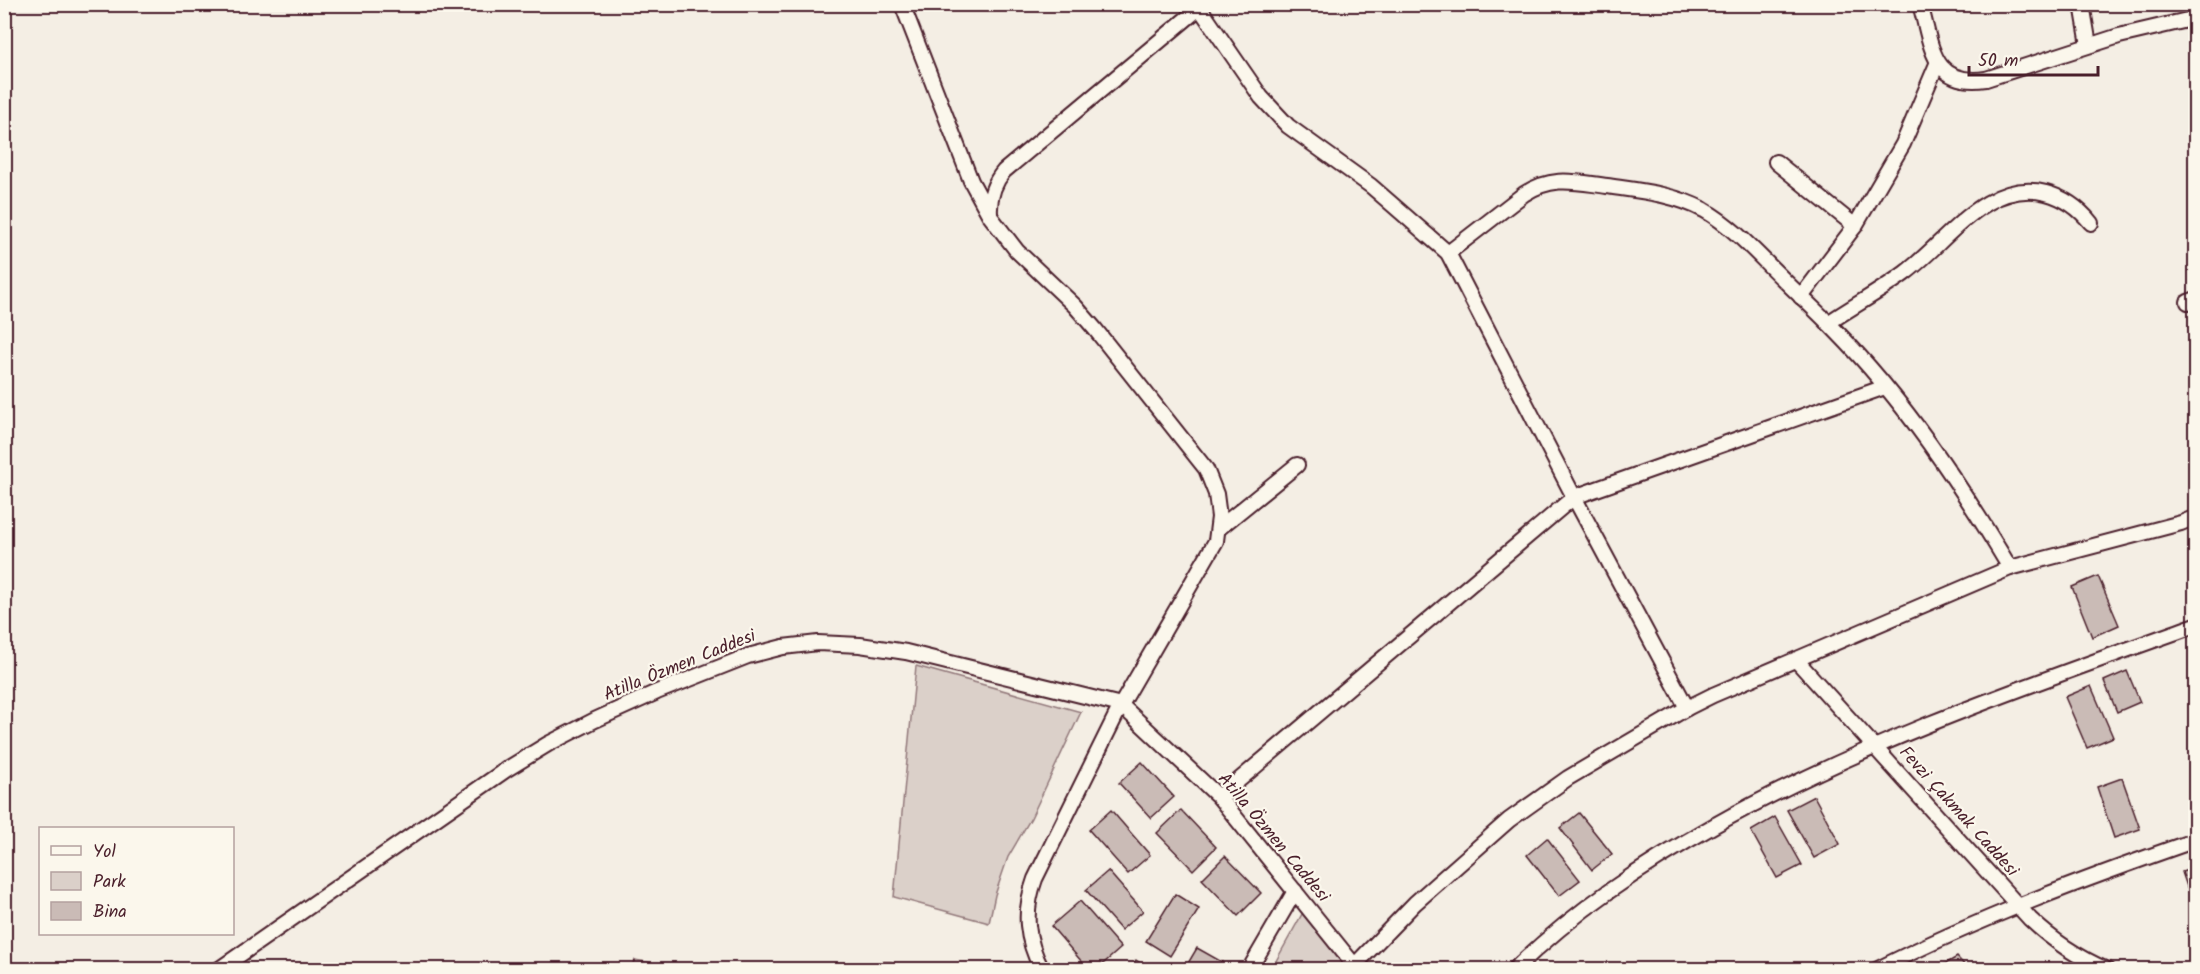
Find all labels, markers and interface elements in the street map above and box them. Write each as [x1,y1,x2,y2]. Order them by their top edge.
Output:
scale bar [1969,39,2098,77]
text: 50 m [1978,47,2018,76]
street label: Atilla Özmen Caddesi [599,622,761,710]
street label: Fevzi Çakmak Caddesi [1891,740,2025,885]
street label: Atilla Özmen Caddesi [1210,767,1337,910]
legend [39,827,234,935]
text: Yol [93,838,117,867]
text: Park [93,868,126,897]
text: Bina [93,898,127,927]

